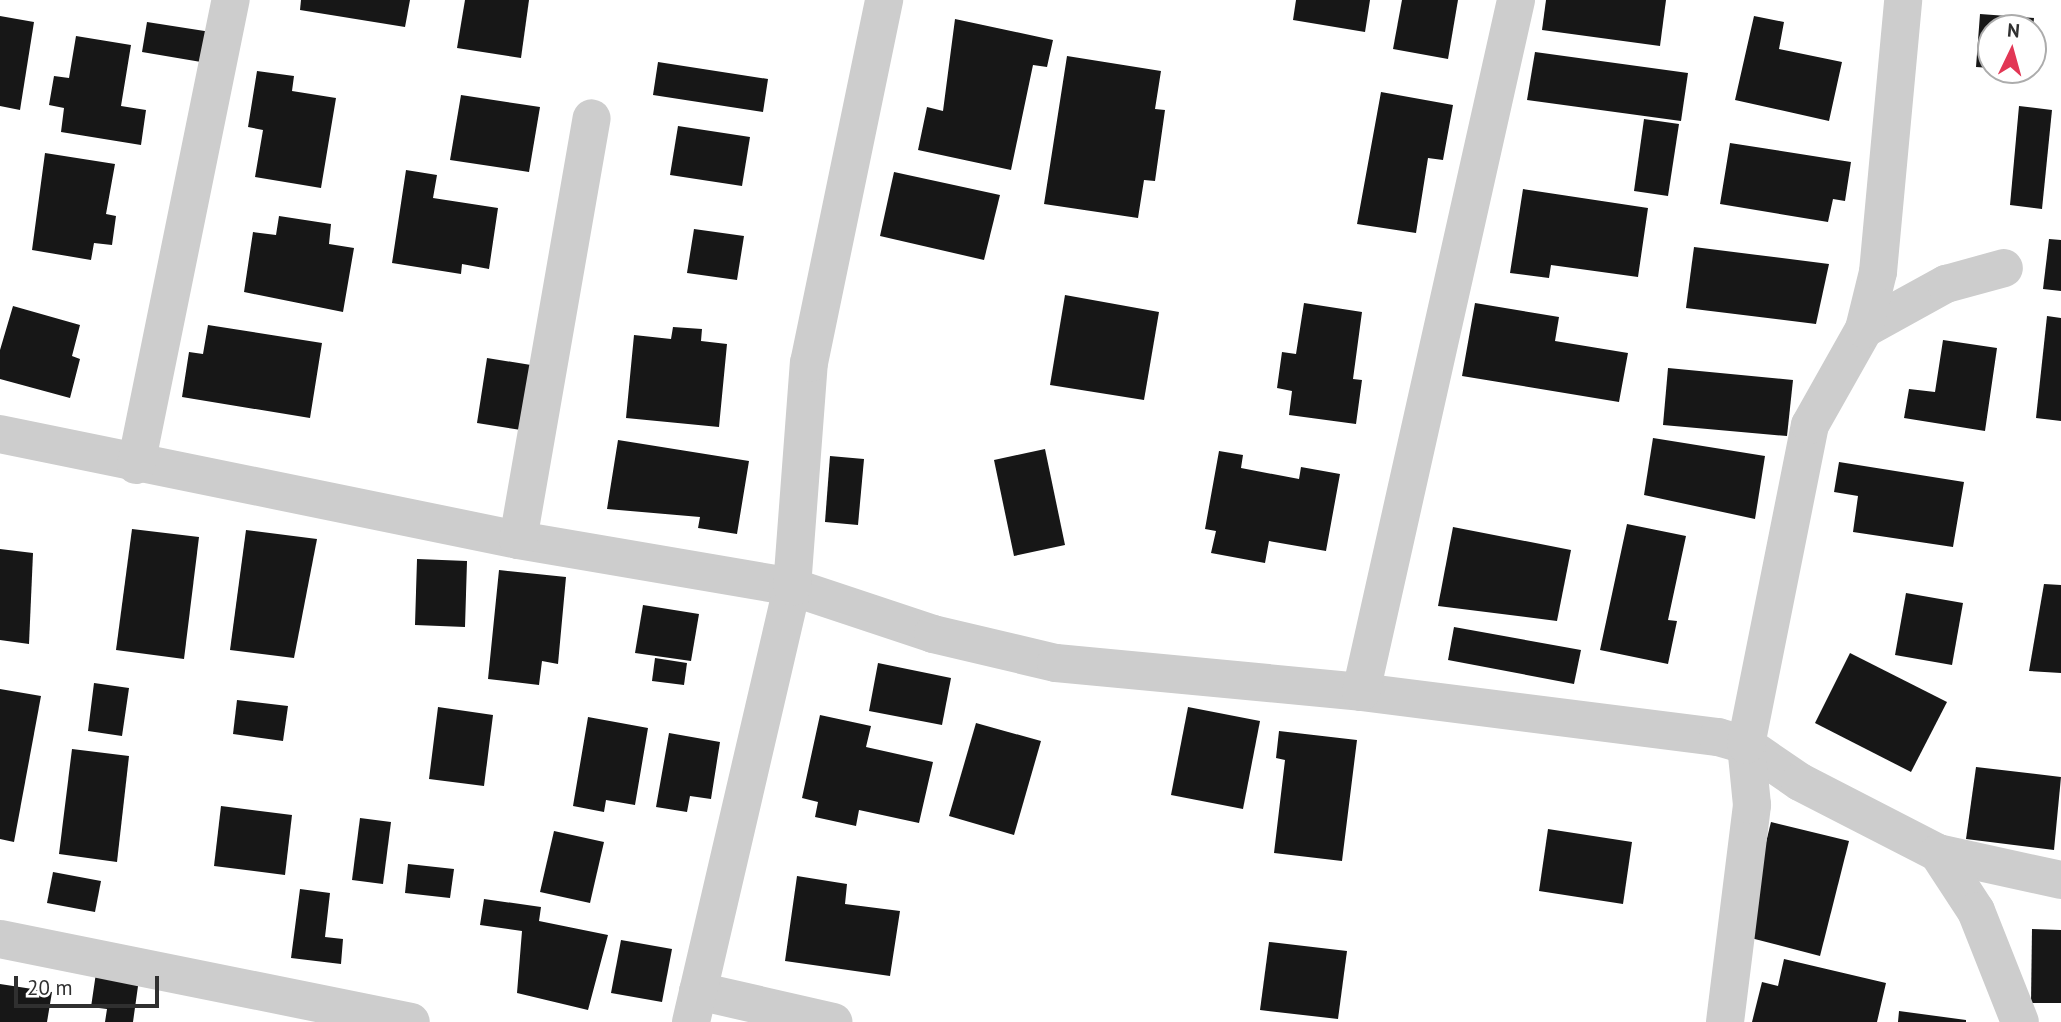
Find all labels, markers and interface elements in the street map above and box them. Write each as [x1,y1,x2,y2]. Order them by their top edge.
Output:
north arrow [1977,14,2047,84]
text: N [2006,18,2021,43]
scale bar [18,962,163,1006]
text: 20 m [27,974,73,1001]

